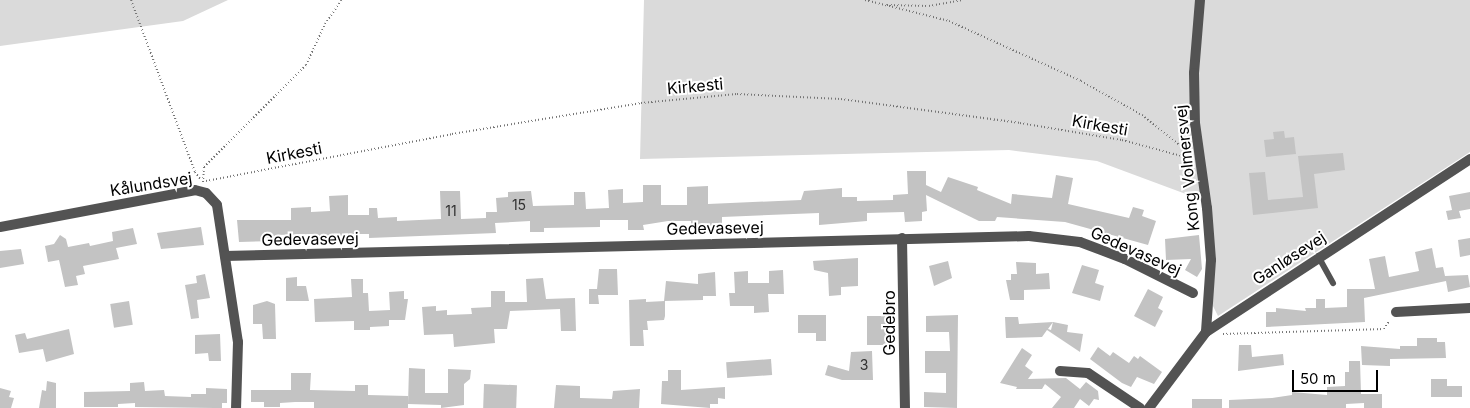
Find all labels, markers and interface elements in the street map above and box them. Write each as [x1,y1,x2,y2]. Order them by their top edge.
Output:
street label: Kirkesti [666,74,724,98]
street label: Kong Volmersvej [1171,104,1203,232]
street label: Kirkesti [1071,111,1129,139]
street label: Kirkesti [264,138,324,168]
street label: Kålundsvej [109,168,193,200]
house number: 15 [512,197,526,213]
house number: 11 [445,203,457,219]
street label: Gedevasevej [666,218,764,238]
street label: Gedevasevej [1088,222,1184,280]
street label: Ganløsevej [1249,227,1329,289]
street label: Gedevasevej [261,229,359,249]
street label: Gedebro [879,290,899,356]
house number: 3 [860,357,868,373]
scale bar [1295,360,1381,392]
text: 50 m [1300,369,1336,388]

